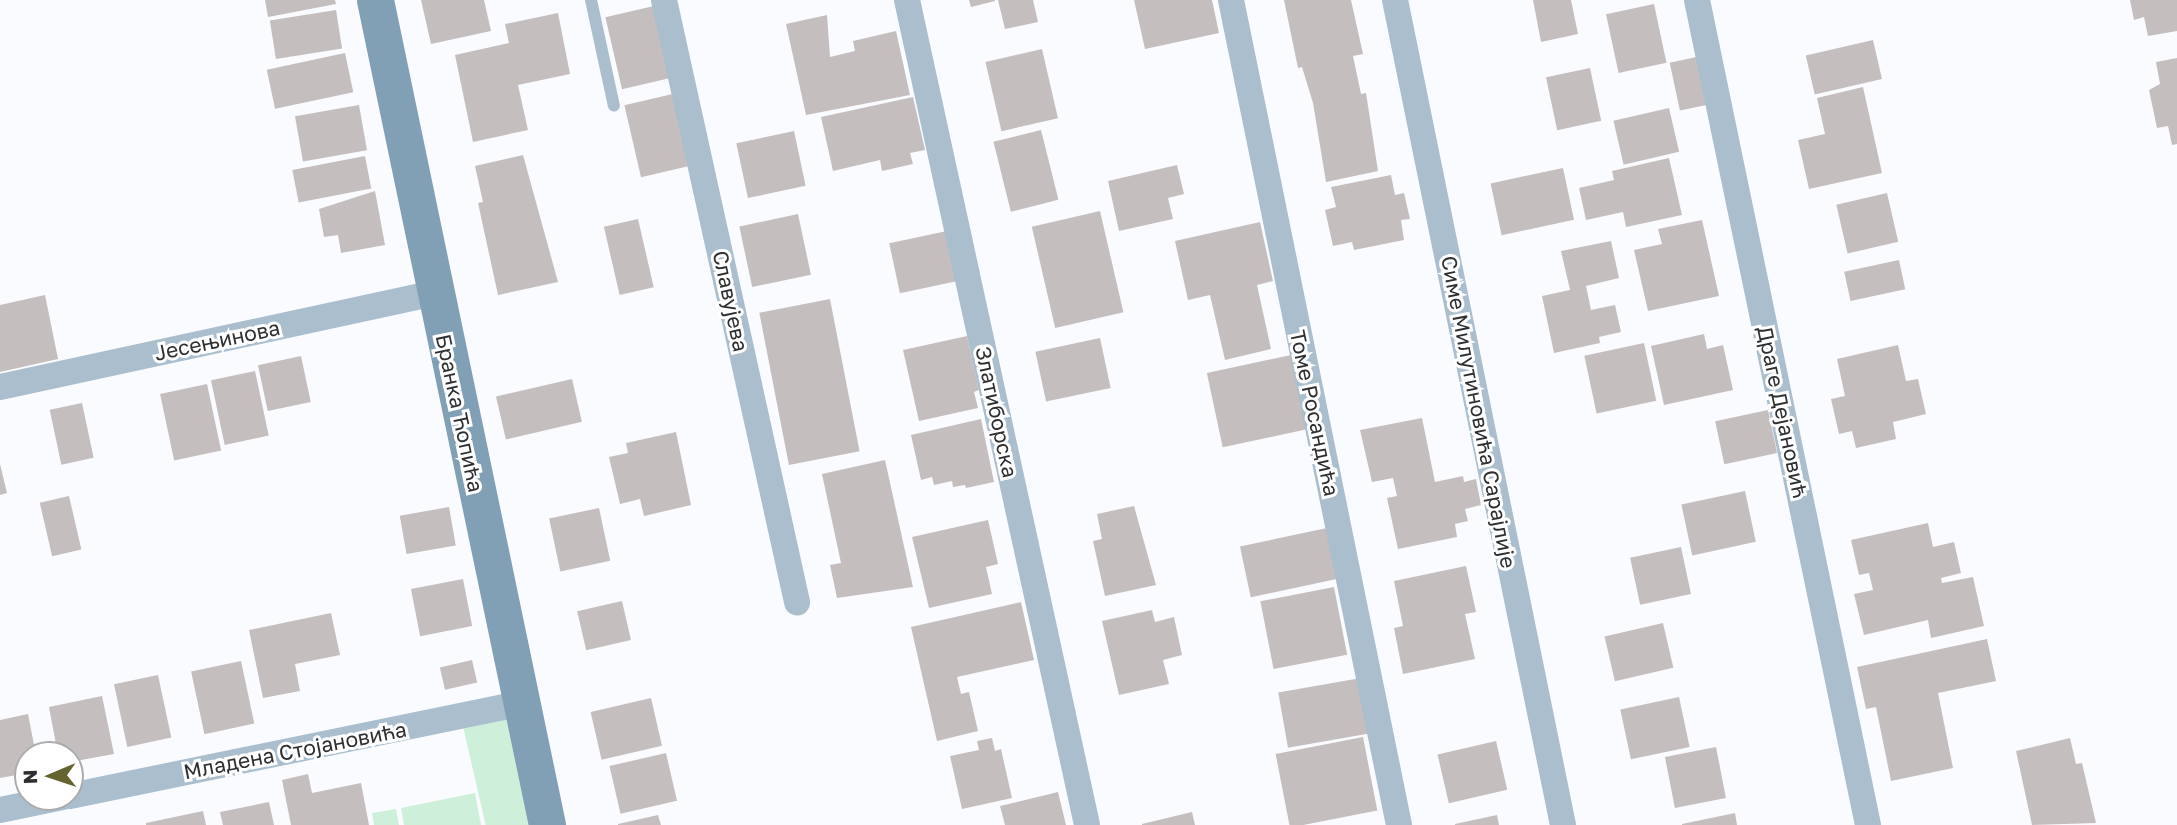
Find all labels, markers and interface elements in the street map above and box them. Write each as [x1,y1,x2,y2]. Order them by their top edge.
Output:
street label: Славујева [708,248,754,354]
street label: Симе Милутиновића Сарајлије [1436,254,1522,570]
street label: Јесењинова [152,314,282,366]
street label: Драге Дејановић [1752,324,1814,500]
street label: Томе Росандића [1285,328,1345,498]
street label: Бранка Ћопића [431,332,489,494]
street label: Златиборска [971,344,1023,480]
street label: Младена Стојановића [181,716,409,784]
north arrow [14,741,84,811]
text: N [18,769,41,784]

